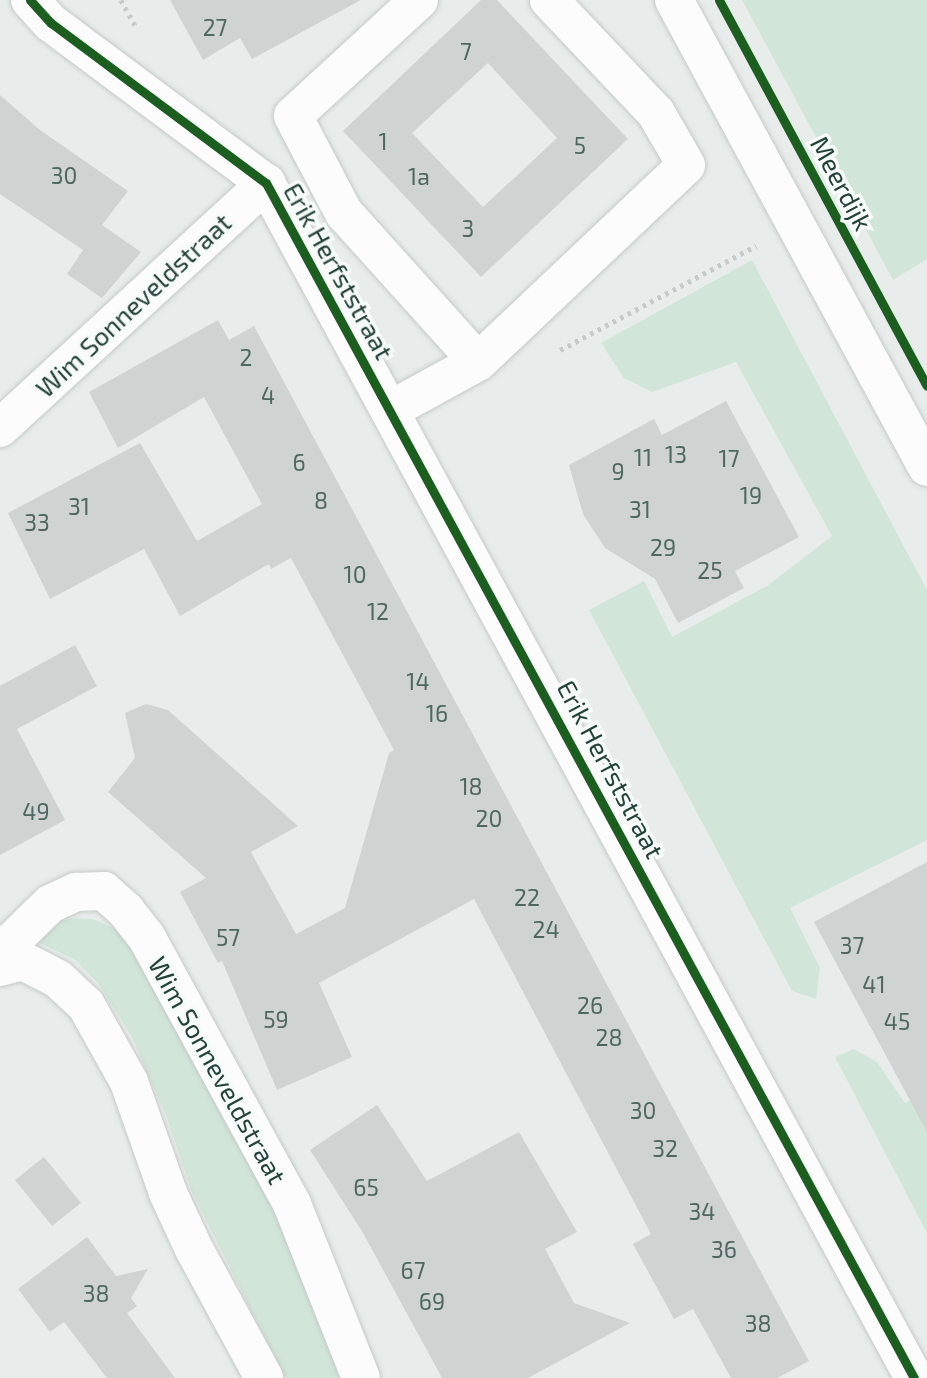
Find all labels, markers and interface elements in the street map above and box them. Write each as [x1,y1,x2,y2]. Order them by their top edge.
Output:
house number: 27 [203,13,227,41]
house number: 7 [460,37,472,65]
house number: 1 [378,127,388,155]
house number: 5 [574,131,586,159]
street label: Meerdijk [804,131,880,235]
house number: 30 [51,161,77,189]
house number: 1a [408,162,430,190]
street label: Erik Herfststraat [278,177,400,365]
street label: Wim Sonneveldstraat [29,207,237,403]
house number: 3 [462,214,474,242]
house number: 2 [240,343,252,371]
house number: 4 [261,381,275,409]
house number: 13 [665,440,687,468]
house number: 11 [634,443,652,471]
house number: 17 [719,444,739,472]
house number: 6 [292,448,306,476]
house number: 9 [611,457,625,485]
house number: 19 [740,481,762,509]
house number: 8 [314,486,328,514]
house number: 31 [68,492,90,520]
house number: 31 [629,495,651,523]
house number: 33 [24,508,50,536]
house number: 29 [650,533,676,561]
house number: 25 [697,556,723,584]
house number: 10 [343,560,367,588]
house number: 12 [367,597,389,625]
house number: 14 [406,667,430,695]
street label: Erik Herfststraat [551,675,671,863]
house number: 16 [426,699,448,727]
house number: 18 [459,772,483,800]
house number: 49 [22,797,50,825]
house number: 20 [476,804,502,832]
house number: 22 [514,883,540,911]
house number: 24 [532,915,560,943]
house number: 57 [216,923,240,951]
house number: 37 [840,931,864,959]
street label: Wim Sonneveldstraat [142,951,294,1189]
house number: 41 [862,970,886,998]
house number: 26 [577,991,603,1019]
house number: 59 [263,1005,289,1033]
house number: 45 [884,1007,910,1035]
house number: 28 [596,1023,622,1051]
house number: 30 [630,1096,656,1124]
house number: 32 [652,1134,678,1162]
house number: 65 [353,1173,379,1201]
house number: 34 [689,1197,715,1225]
house number: 36 [711,1235,737,1263]
house number: 67 [401,1256,425,1284]
house number: 38 [83,1279,109,1307]
house number: 69 [419,1287,445,1315]
house number: 38 [745,1309,771,1337]

